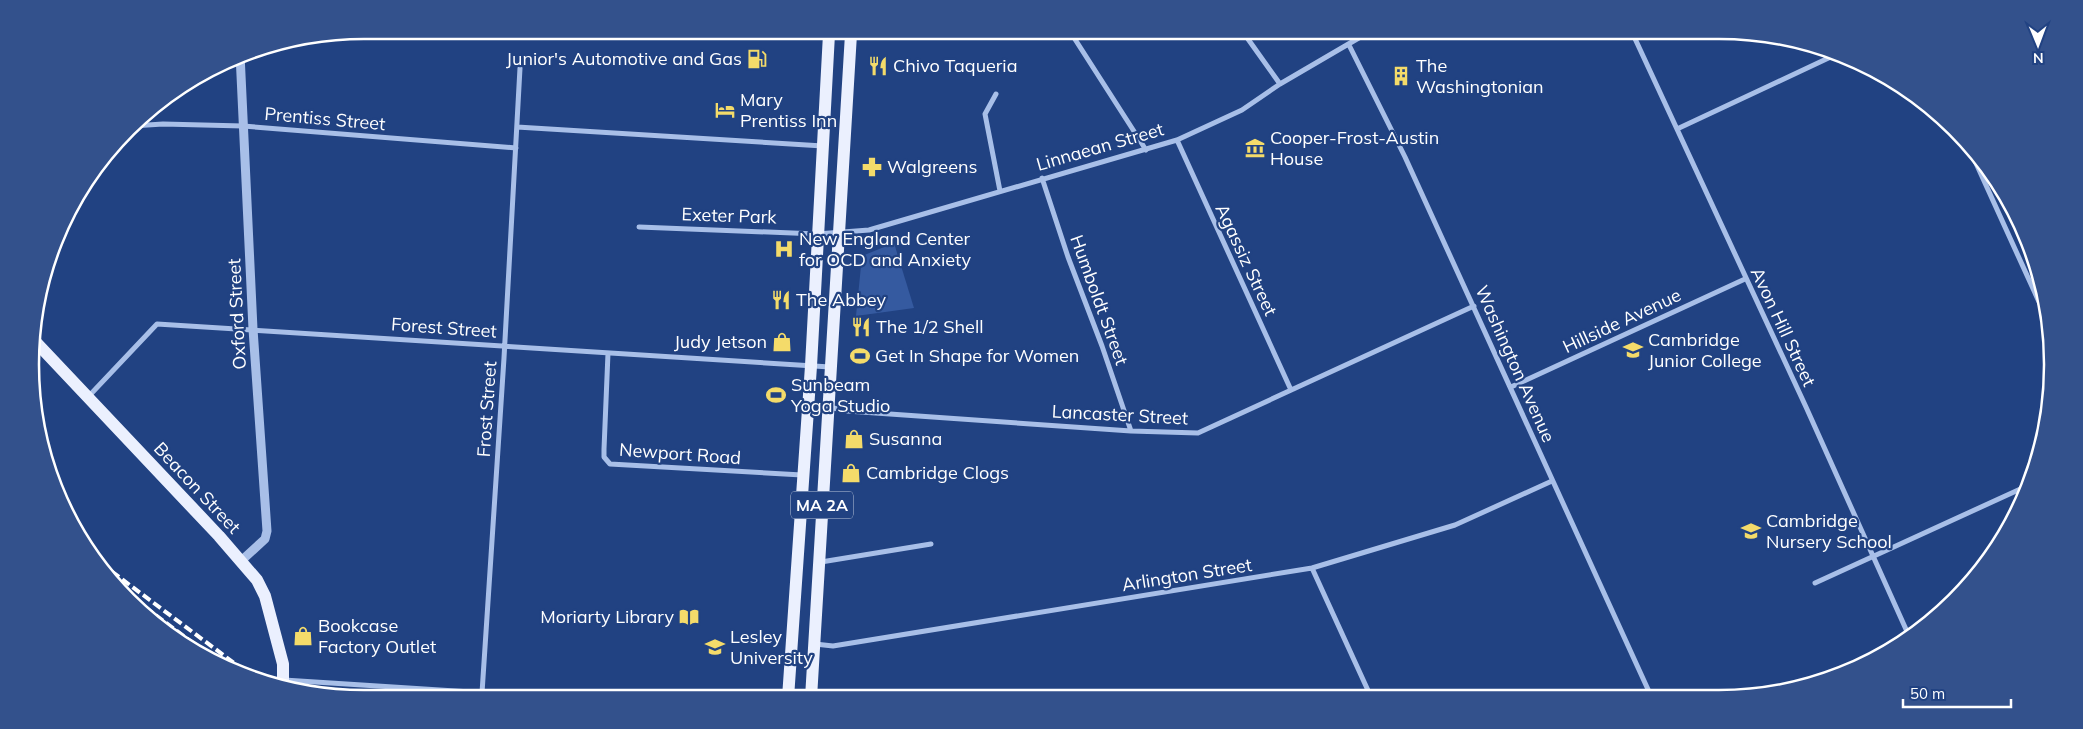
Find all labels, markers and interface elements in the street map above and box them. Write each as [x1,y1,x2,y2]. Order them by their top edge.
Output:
north arrow [2013,20,2063,70]
place label: Junior's Automotive and Gas [506,47,742,70]
fuel station icon: Junior's Automotive and Gas [746,48,768,70]
text: N [2033,49,2044,67]
place label: Chivo Taqueria [893,54,1017,77]
place label: The Washingtonian [1416,54,1544,98]
restaurant icon: Chivo Taqueria [867,55,889,77]
building icon: The Washingtonian [1390,65,1412,87]
place label: Mary Prentiss Inn [740,88,837,132]
hotel icon: Mary Prentiss Inn [714,99,736,121]
street label: Prentiss Street [264,102,386,135]
street label: Linnaean Street [1033,117,1166,176]
place label: Cooper-Frost-Austin House [1270,126,1439,170]
museum icon: Cooper-Frost-Austin House [1244,137,1266,159]
place label: Walgreens [887,155,977,178]
pharmacy icon: Walgreens [861,156,883,178]
street label: Agassiz Street [1211,200,1282,319]
street label: Exeter Park [681,202,778,229]
place label: New England Center for OCD and Anxiety [799,227,971,271]
street label: Humboldt Street [1065,232,1134,368]
hospital icon: New England Center for OCD and Anxiety [773,238,795,260]
street label: Oxford Street [222,258,251,370]
street label: Avon Hill Street [1746,264,1821,390]
street label: Washington Avenue [1471,282,1560,446]
street label: Hillside Avenue [1559,283,1685,358]
place label: The Abbey [796,288,886,311]
restaurant icon: The Abbey [770,289,792,311]
street label: Forest Street [390,312,498,343]
place label: The 1/2 Shell [876,315,983,338]
restaurant icon: The 1/2 Shell [850,316,872,338]
place label: Cambridge Junior College [1648,328,1762,372]
place label: Judy Jetson [674,330,767,353]
shop icon: Judy Jetson [771,331,793,353]
school or university icon: Cambridge Junior College [1622,339,1644,361]
place label: Get In Shape for Women [875,344,1079,367]
sports icon: Get In Shape for Women [849,345,871,367]
street label: Frost Street [472,360,501,458]
place label: Sunbeam Yoga Studio [790,373,890,417]
sports icon: Sunbeam Yoga Studio [765,384,787,406]
street label: Lancaster Street [1051,399,1189,430]
place label: Susanna [869,427,942,450]
shop icon: Susanna [843,428,865,450]
street label: Beacon Street [149,437,246,538]
street label: Newport Road [618,438,742,469]
place label: Cambridge Clogs [866,461,1009,484]
shop icon: Cambridge Clogs [840,462,862,484]
road number: MA 2A [791,492,853,518]
place label: Cambridge Nursery School [1766,509,1892,553]
school or university icon: Cambridge Nursery School [1740,520,1762,542]
street label: Arlington Street [1120,553,1254,596]
place label: Moriarty Library [540,605,674,628]
library icon: Moriarty Library [678,606,700,628]
place label: Bookcase Factory Outlet [318,614,436,658]
shop icon: Bookcase Factory Outlet [292,625,314,647]
place label: Lesley University [730,625,813,669]
school or university icon: Lesley University [704,636,726,658]
scale bar [1903,676,2010,708]
text: 50 m [1910,684,1945,703]

